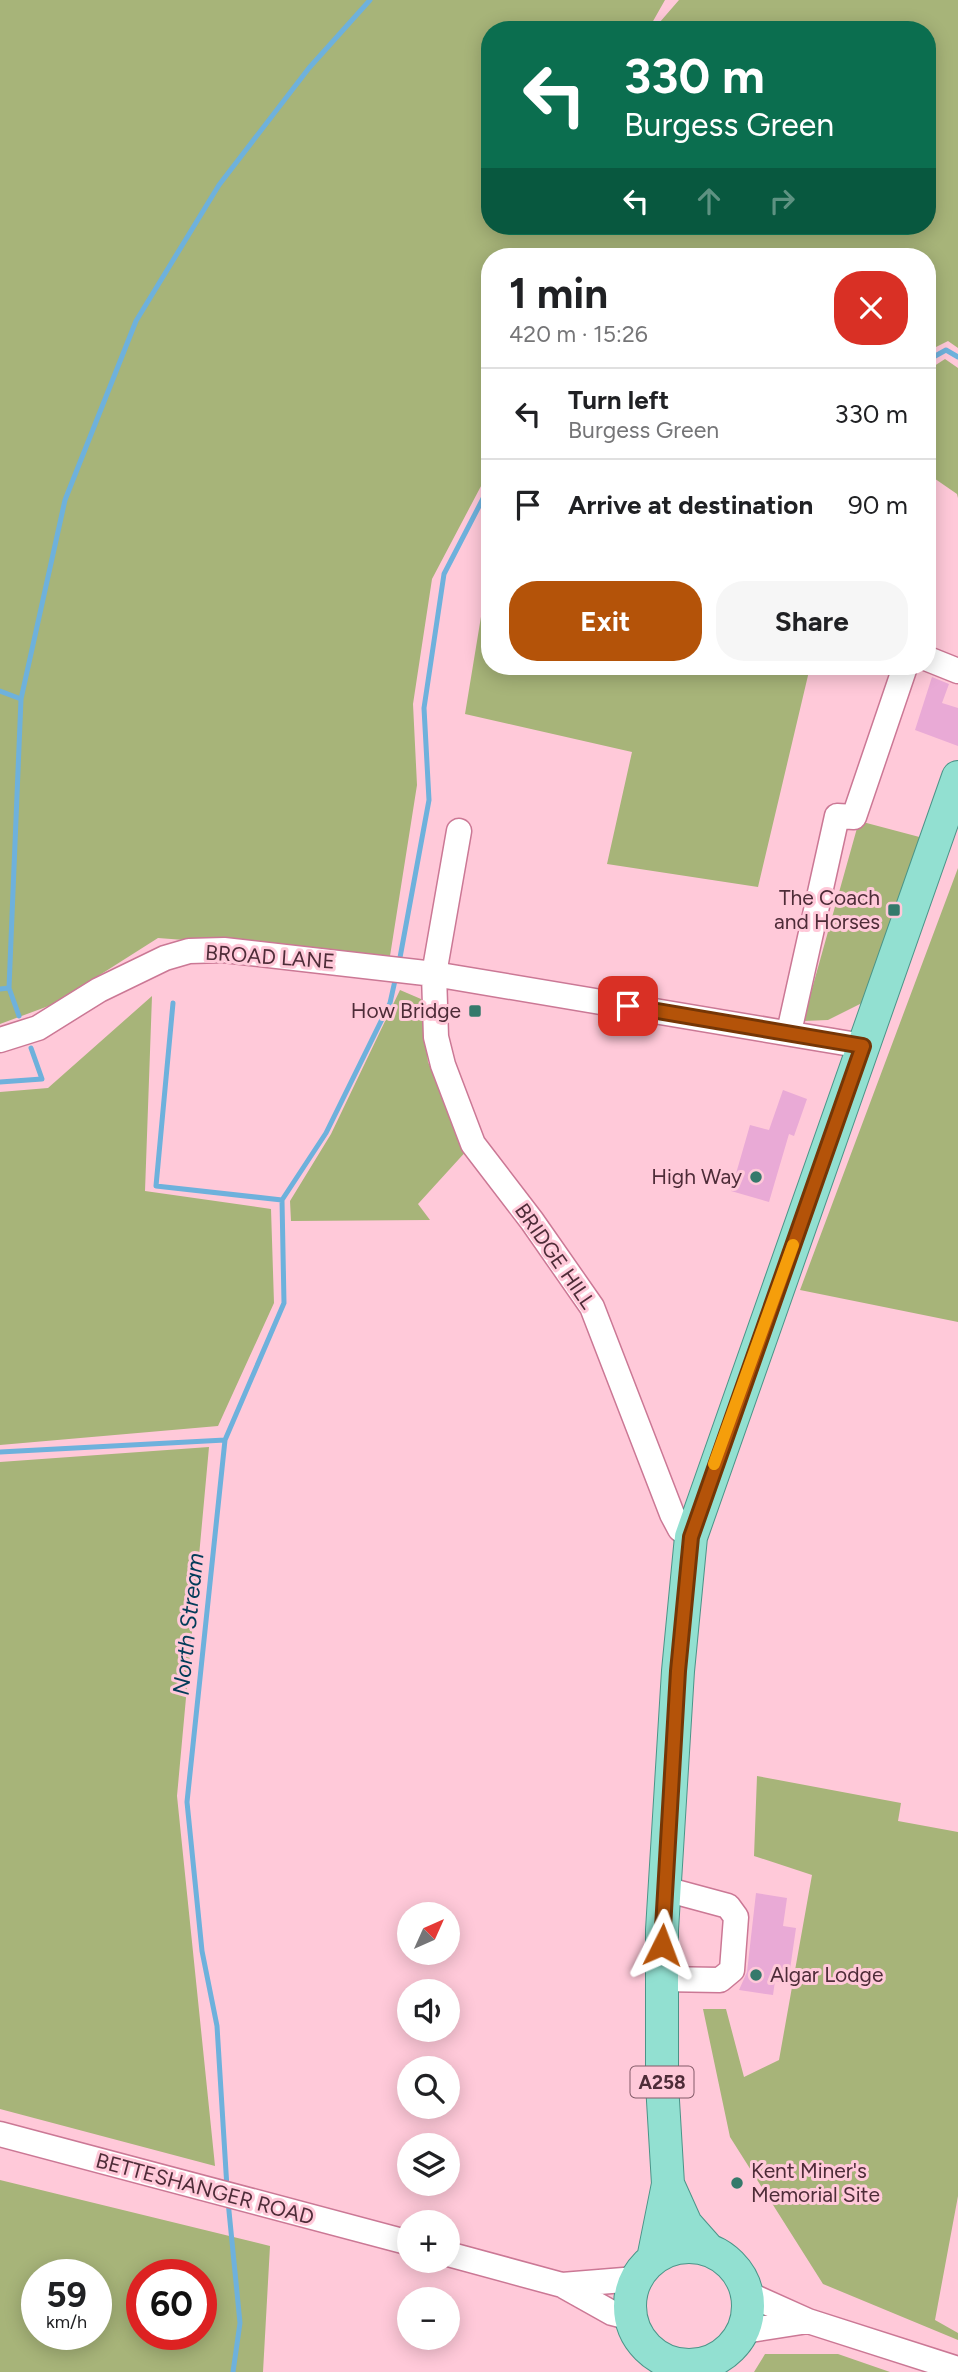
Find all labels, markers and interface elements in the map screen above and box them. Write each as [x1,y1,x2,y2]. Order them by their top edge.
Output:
text: 330 m [624,46,765,105]
icon: left [509,49,600,140]
text: Burgess Green [624,106,834,144]
icon: left [617,182,655,220]
icon: ahead [690,182,728,220]
icon: right [763,182,801,220]
text: 1 min [509,268,608,319]
button: close [834,271,908,345]
text: 420 m · 15:26 [509,320,648,348]
text: Turn left [568,384,669,416]
icon: left [509,395,547,433]
text: 330 m [834,398,908,430]
text: Burgess Green [568,416,719,444]
icon: arrive [509,486,547,524]
text: Arrive at destination [568,489,813,521]
text: 90 m [848,489,908,521]
button: Exit [509,581,702,661]
button: Share [716,581,908,661]
place label: The Coach and Horses [774,885,880,934]
marker: The Coach and Horses [886,902,902,918]
street label: BROAD LANE [204,939,336,974]
pin [598,976,658,1036]
icon: arrive [609,987,647,1025]
place label: How Bridge [351,998,461,1023]
marker: How Bridge [467,1003,483,1019]
place label: High Way [651,1164,742,1189]
marker: High Way [748,1169,764,1185]
street label: BRIDGE HILL [510,1198,601,1313]
water label: North Stream [167,1551,209,1697]
north arrow [397,1902,460,1965]
map controls [397,1902,460,2350]
position arrow [625,1908,699,1982]
place label: Algar Lodge [770,1962,883,1987]
marker: Algar Lodge [748,1967,764,1983]
button: sound [397,1979,460,2042]
button: search [397,2056,460,2119]
road number: A258 [630,2066,694,2098]
button: layers [397,2133,460,2196]
street label: BETTESHANGER ROAD [93,2147,317,2230]
place label: Kent Miner's Memorial Site [751,2158,880,2207]
marker: Kent Miner's Memorial Site [729,2175,745,2191]
button: + [397,2210,460,2273]
speed limit sign: 60 [126,2259,217,2350]
text: 59 [46,2274,87,2316]
button: − [397,2287,460,2350]
text: km/h [46,2311,87,2333]

